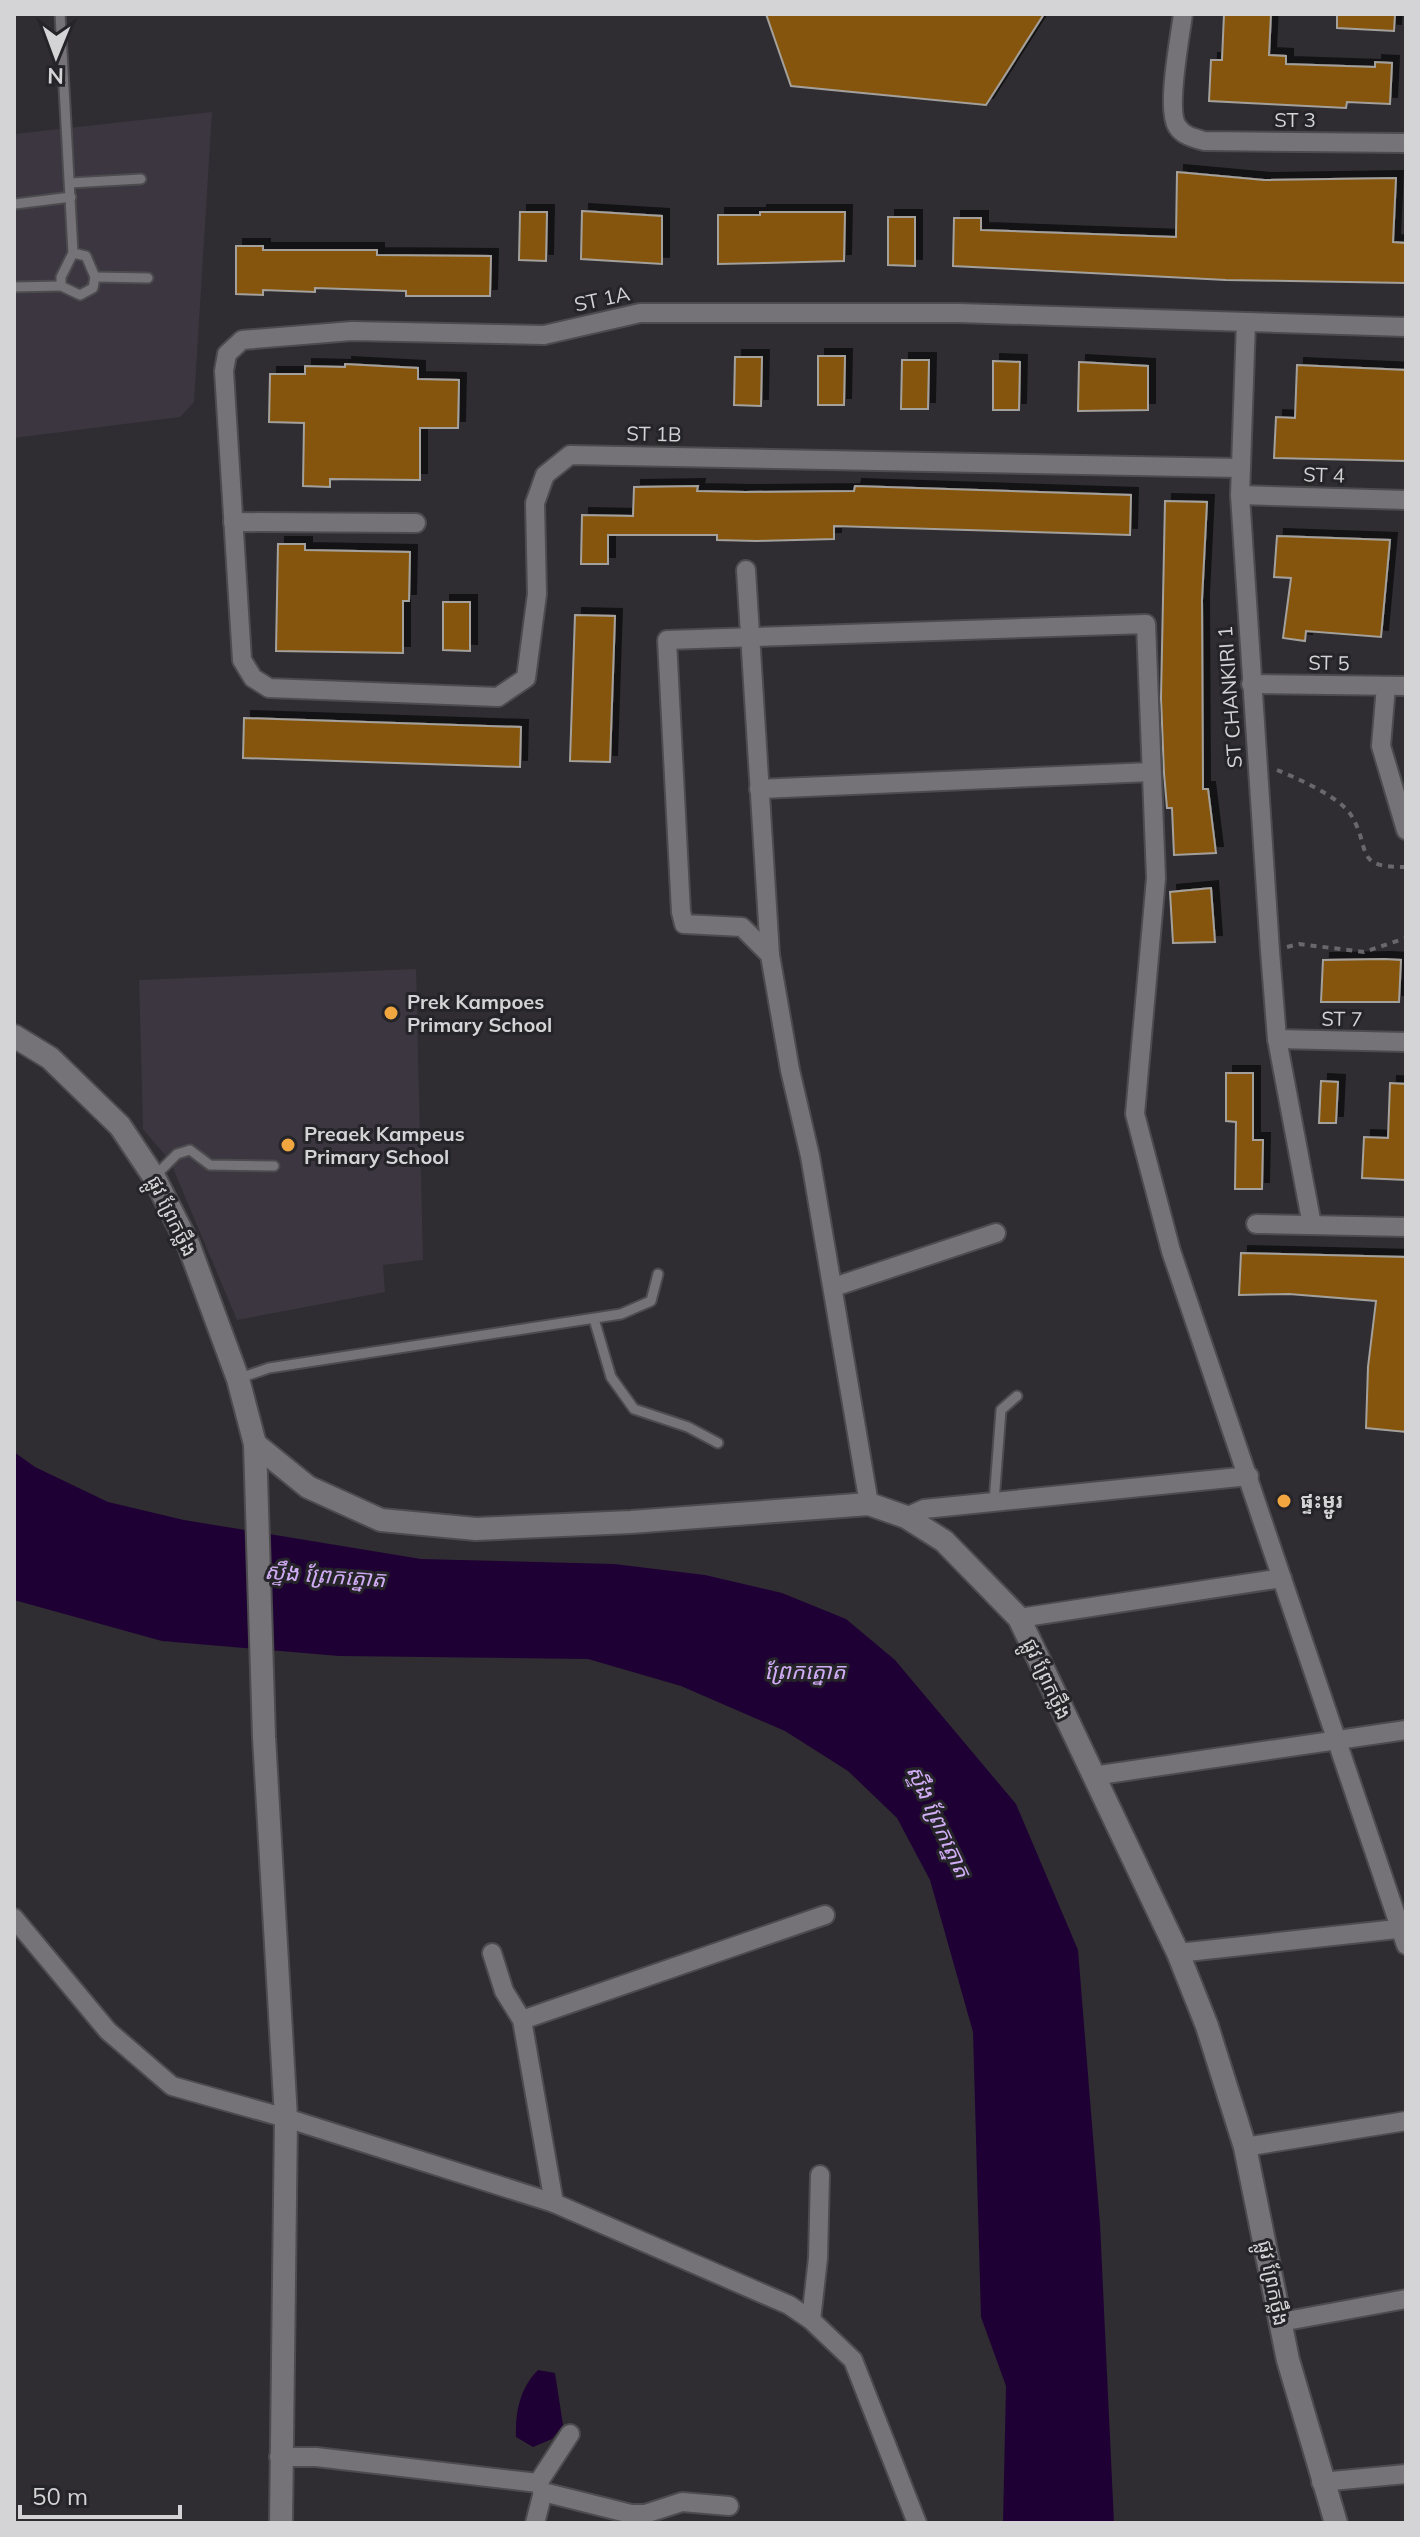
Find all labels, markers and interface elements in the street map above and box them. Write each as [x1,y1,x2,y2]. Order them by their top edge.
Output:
north arrow [16,16,96,96]
text: N [47,62,64,90]
street label: ST 3 [1274,107,1316,132]
street label: ST 1A [572,280,632,317]
street label: ST 1B [626,421,682,446]
street label: ST 4 [1303,461,1345,488]
street label: ST CHANKIRI 1 [1212,625,1247,769]
street label: ST 5 [1308,650,1350,675]
place label: Prek Kampoes Primary School [407,989,552,1037]
marker: Prek Kampoes Primary School [382,1004,400,1022]
street label: ST 7 [1321,1006,1363,1031]
place label: Preaek Kampeus Primary School [304,1121,465,1169]
marker: Preaek Kampeus Primary School [279,1136,297,1154]
street label: ផ្លូវ ព្រែកថ្លឹង [136,1171,203,1263]
place label: ផ្ទះម្ជូរ [1300,1488,1343,1519]
marker: ផ្ទះម្ជូរ [1275,1492,1293,1510]
water label: ស្ទឹង ព្រែកត្នោត [263,1557,389,1594]
street label: ផ្លូវ ព្រែកថ្លឹង [1012,1634,1077,1726]
water label: ព្រែកត្នោត [764,1657,848,1686]
water label: ស្ទឹង ព្រែកត្នោត [900,1760,978,1884]
street label: ផ្លូវ ព្រែកថ្លឹង [1246,2238,1294,2329]
scale bar [20,2469,180,2519]
text: 50 m [32,2481,88,2511]

